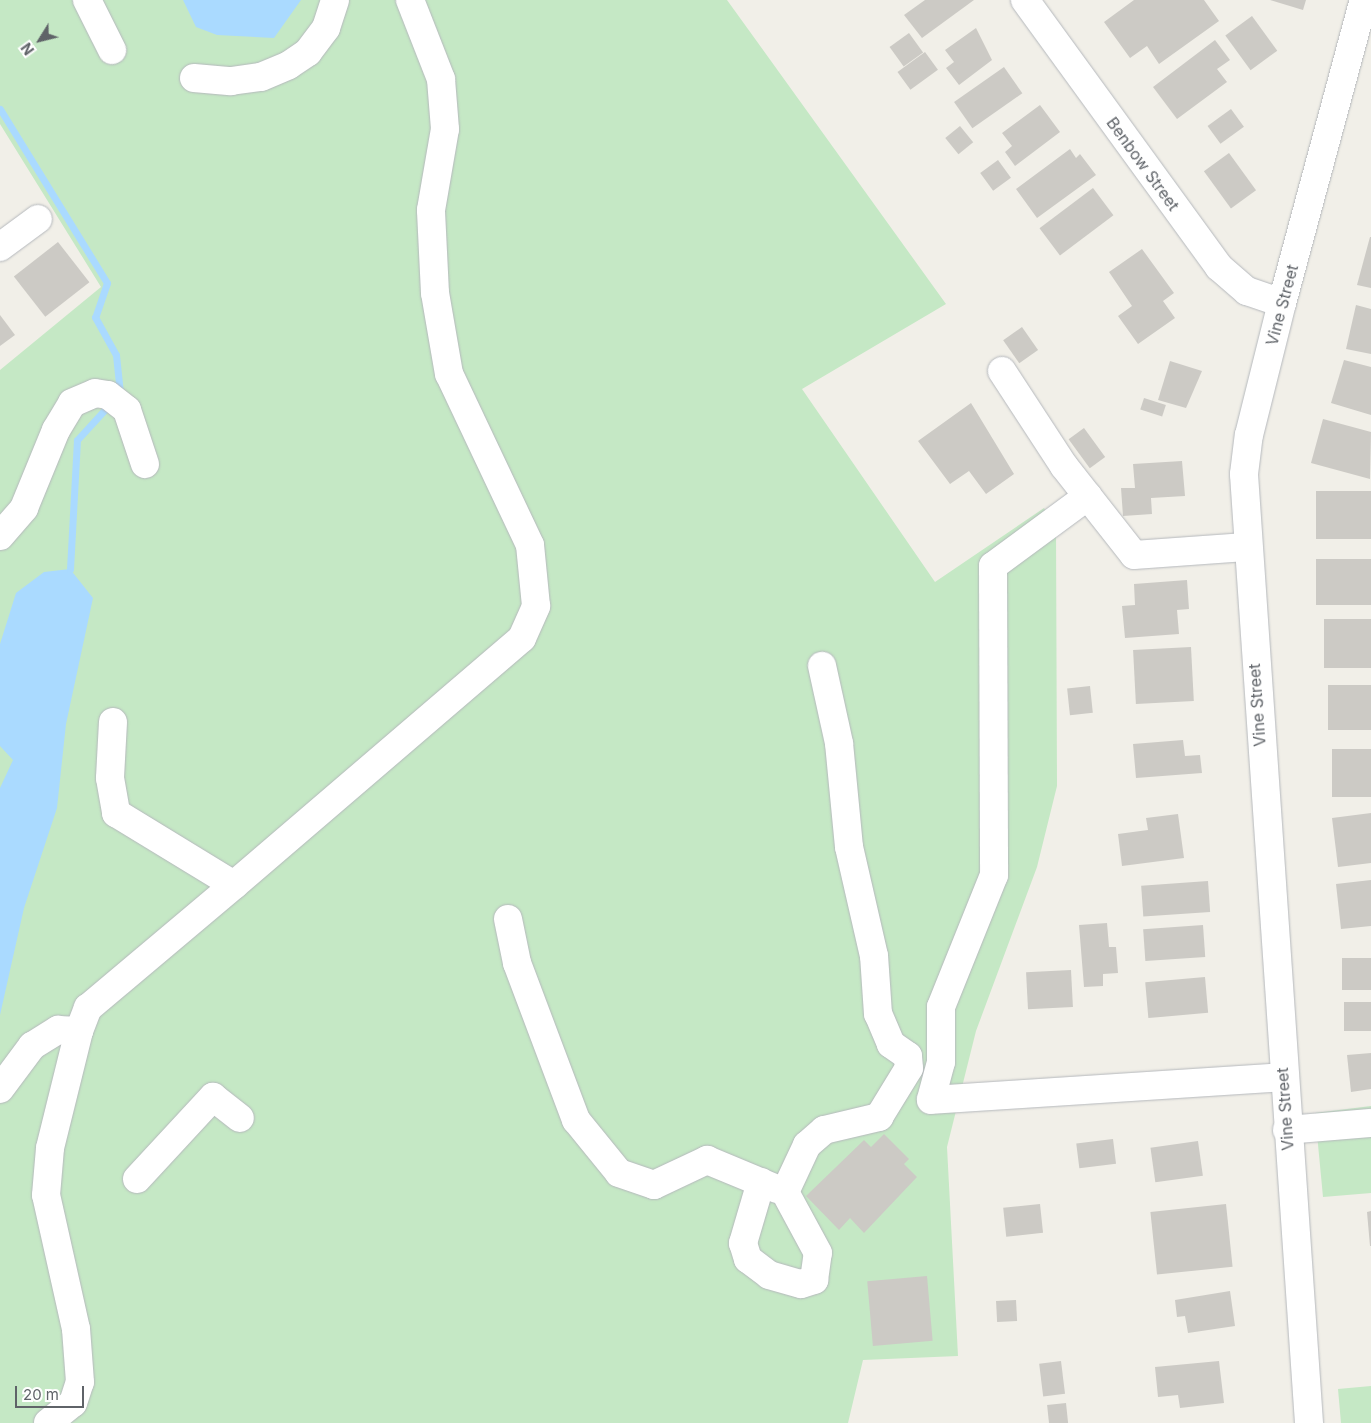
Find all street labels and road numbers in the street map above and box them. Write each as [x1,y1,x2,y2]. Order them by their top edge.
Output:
street label: Benbow Street [1103,113,1183,215]
street label: Vine Street [1262,262,1302,348]
street label: Vine Street [1245,663,1269,747]
street label: Vine Street [1273,1067,1297,1151]

